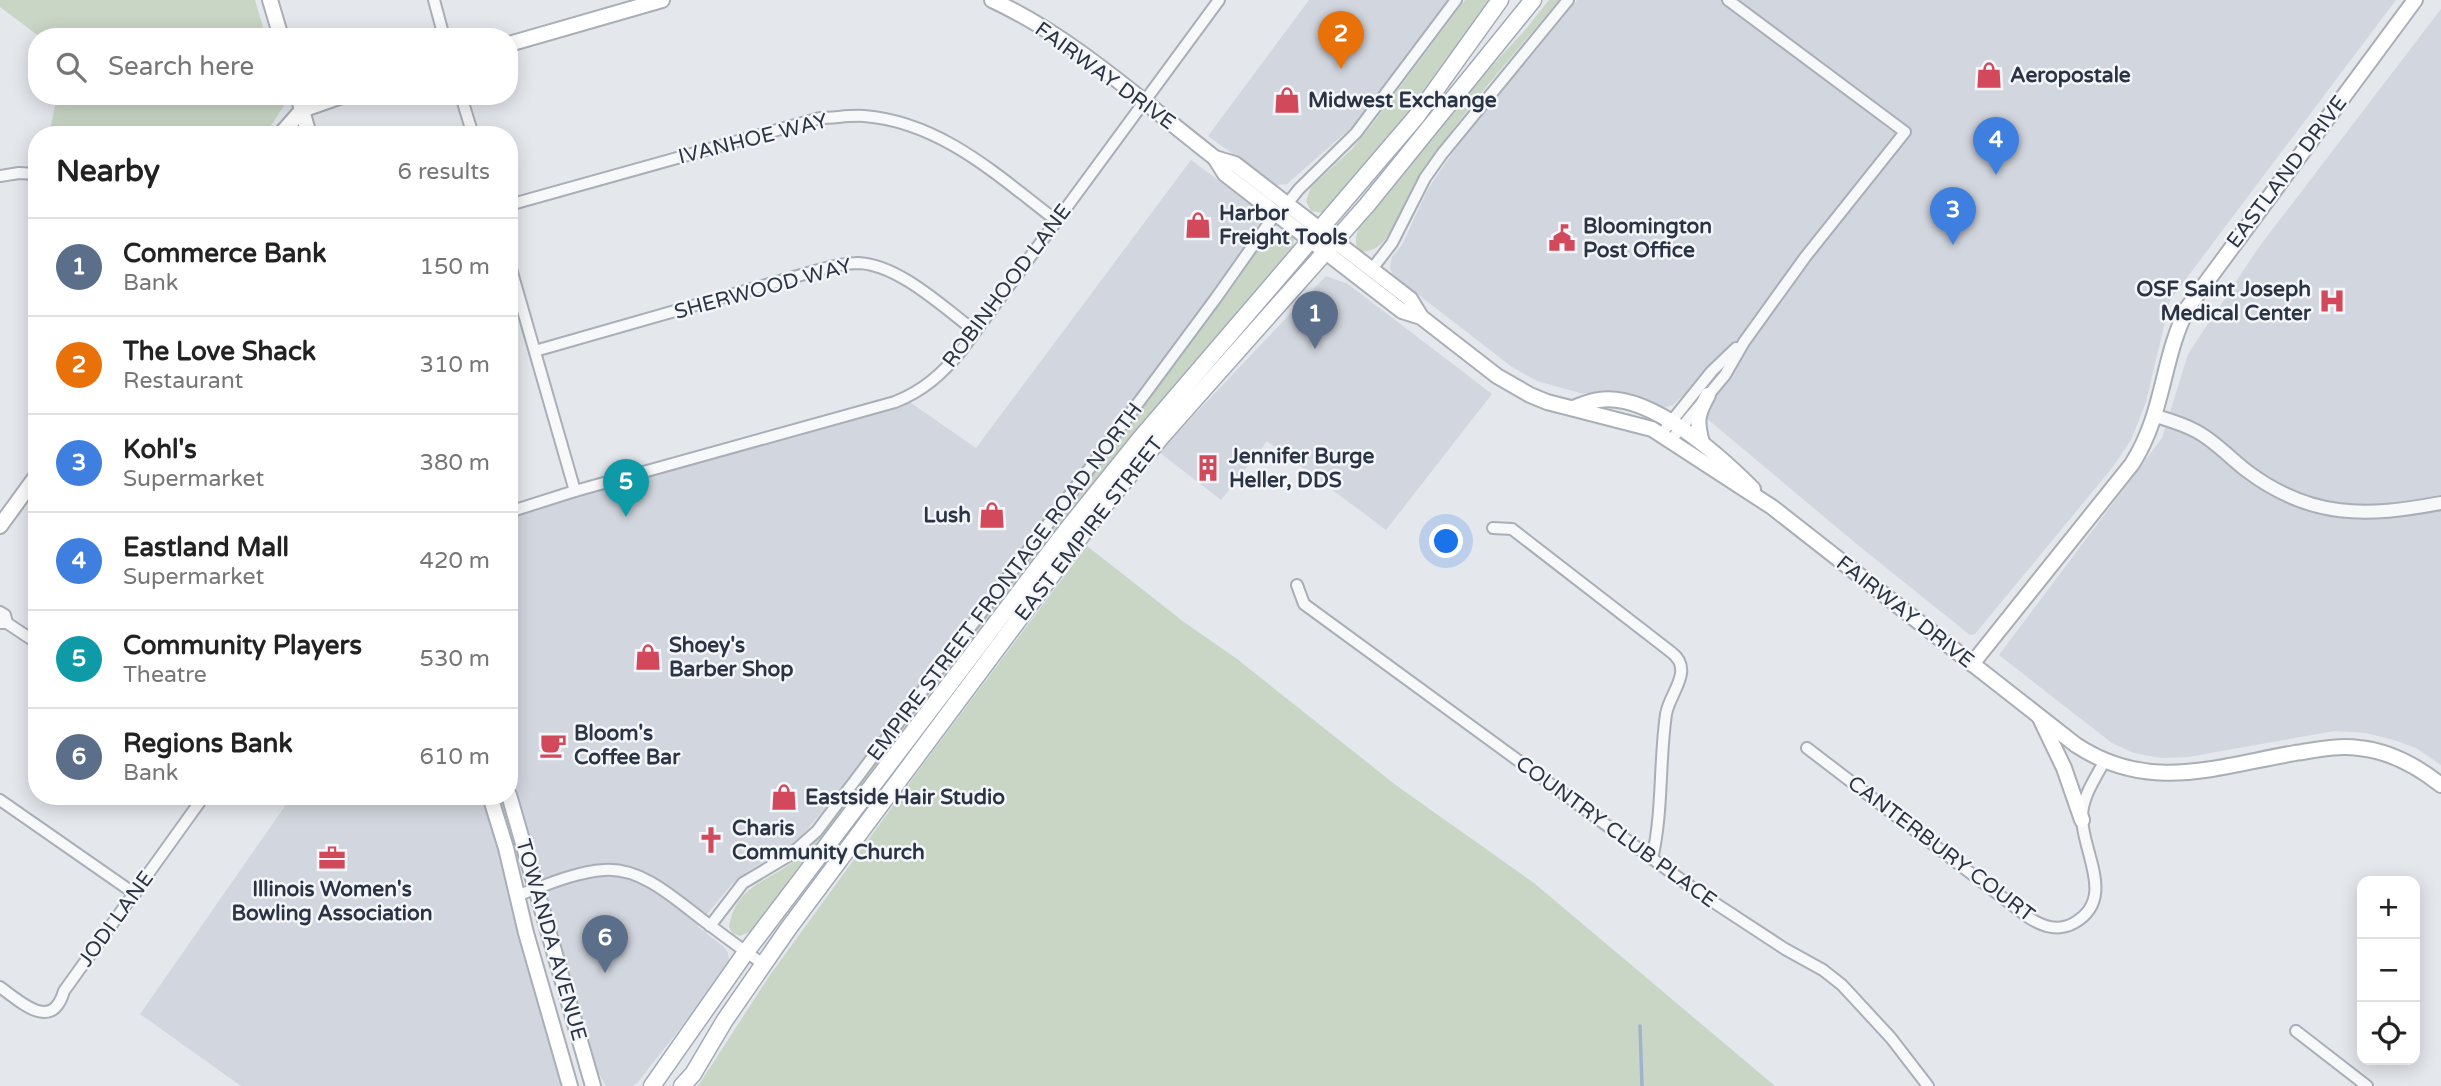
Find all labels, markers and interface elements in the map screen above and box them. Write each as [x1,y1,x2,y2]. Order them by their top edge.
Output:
pin: 2 [1318,11,1364,69]
street label: FAIRWAY DRIVE [1030,17,1180,135]
search box [28,28,518,105]
icon: search [52,48,90,86]
text: Search here [108,51,254,82]
shop icon: Aeropostale [1974,60,2004,90]
place label: Aeropostale [2010,63,2131,88]
shop icon: Midwest Exchange [1272,85,1302,115]
place label: Midwest Exchange [1308,88,1497,113]
street label: EASTLAND DRIVE [2222,91,2352,253]
street label: IVANHOE WAY [676,108,830,170]
pin: 4 [1973,117,2019,175]
text: Nearby [56,153,160,190]
text: 6 results [397,158,490,186]
pin: 3 [1930,187,1976,245]
street label: ROBINHOOD LANE [937,199,1077,373]
place label: Harbor Freight Tools [1219,201,1348,250]
shop icon: Harbor Freight Tools [1183,210,1213,240]
place label: Bloomington Post Office [1583,214,1712,263]
public building icon: Bloomington Post Office [1547,223,1577,253]
text: Commerce Bank [123,238,326,269]
text: 1 [72,253,86,281]
text: 150 m [420,253,490,281]
street label: SHERWOOD WAY [671,253,855,325]
text: Bank [123,269,178,297]
place label: OSF Saint Joseph Medical Center [2136,277,2312,326]
hospital icon: OSF Saint Joseph Medical Center [2317,286,2347,316]
pin: 1 [1292,291,1338,349]
text: The Love Shack [123,336,316,367]
text: 2 [72,351,86,379]
text: 310 m [420,351,490,379]
text: Restaurant [123,367,243,395]
street label: EMPIRE STREET FRONTAGE ROAD NORTH [862,398,1148,766]
street label: EAST EMPIRE STREET [1009,432,1169,626]
text: Kohl's [123,434,197,465]
place label: Jennifer Burge Heller, DDS [1228,444,1374,493]
text: 3 [72,449,86,477]
text: 380 m [420,449,490,477]
building icon: Jennifer Burge Heller, DDS [1193,453,1223,483]
pin: 5 [603,459,649,517]
text: Supermarket [123,465,264,493]
shop icon: Lush [977,500,1007,530]
place label: Lush [923,503,971,528]
your location [1429,524,1463,558]
text: Eastland Mall [123,532,289,563]
text: 4 [72,547,86,575]
text: 420 m [420,547,490,575]
street label: FAIRWAY DRIVE [1831,551,1979,673]
text: Supermarket [123,563,264,591]
text: Community Players [123,630,362,661]
place label: Shoey's Barber Shop [669,633,794,682]
shop icon: Shoey's Barber Shop [633,642,663,672]
text: 5 [72,645,86,673]
text: 530 m [420,645,490,673]
text: Theatre [123,661,207,689]
place label: Bloom's Coffee Bar [574,721,681,770]
text: Regions Bank [123,728,293,759]
cafe icon: Bloom's Coffee Bar [538,730,568,760]
text: 6 [72,743,86,771]
text: 610 m [420,743,490,771]
street label: COUNTRY CLUB PLACE [1511,751,1721,913]
text: Bank [123,759,178,787]
street label: CANTERBURY COURT [1843,771,2040,928]
shop icon: Eastside Hair Studio [769,782,799,812]
place label: Eastside Hair Studio [805,785,1005,810]
place label: Charis Community Church [732,816,925,865]
church icon: Charis Community Church [696,825,726,855]
street label: TOWANDA AVENUE [510,836,592,1044]
office icon: Illinois Women's Bowling Association [317,843,347,873]
street label: JODI LANE [73,866,159,972]
map controls [2357,876,2420,1065]
button: + [2357,876,2420,939]
place label: Illinois Women's Bowling Association [231,877,433,926]
pin: 6 [582,915,628,973]
button: − [2357,939,2420,1002]
button: locate [2357,1002,2420,1065]

